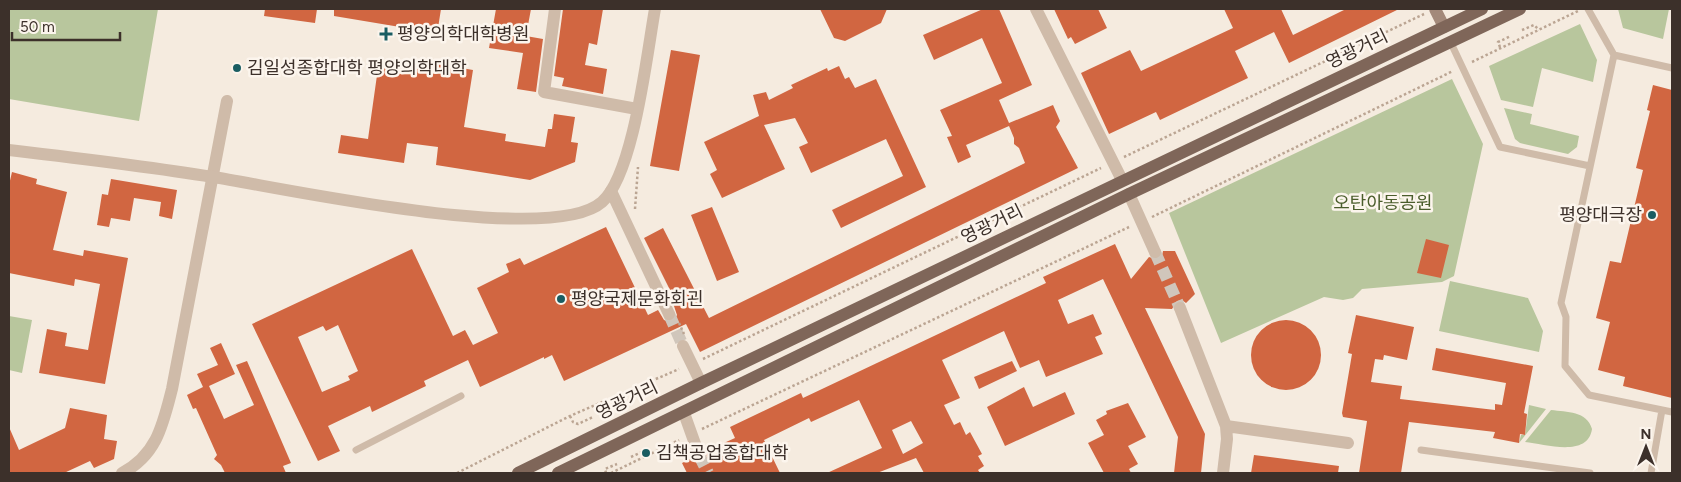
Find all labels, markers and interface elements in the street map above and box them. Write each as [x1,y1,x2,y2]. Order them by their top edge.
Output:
scale bar [12,10,120,42]
text: 50 m [20,18,55,36]
place label: 평양의학대학병원 [397,23,529,45]
street label: 영광거리 [1322,25,1392,73]
marker: 평양의학대학병원 [379,27,393,41]
place label: 김일성종합대학 평양의학대학 [247,57,467,79]
marker: 김일성종합대학 평양의학대학 [231,62,243,74]
park label: 오탄아동공원 [1333,192,1433,214]
street label: 영광거리 [957,200,1027,248]
place label: 평양대극장 [1559,204,1642,226]
marker: 평양대극장 [1646,209,1658,221]
place label: 평양국제문화회괸 [571,288,703,310]
marker: 평양국제문화회괸 [555,293,567,305]
street label: 영광거리 [592,376,662,424]
north arrow [1621,422,1671,472]
text: N [1641,426,1651,443]
place label: 김책공업종합대학 [656,442,788,464]
marker: 김책공업종합대학 [640,447,652,459]

